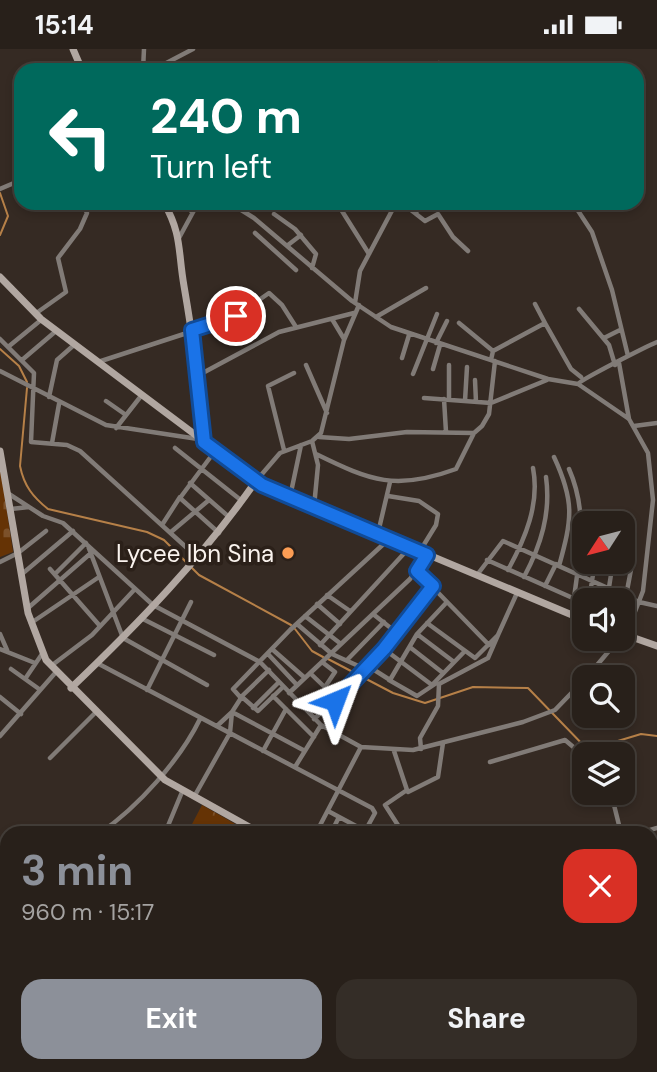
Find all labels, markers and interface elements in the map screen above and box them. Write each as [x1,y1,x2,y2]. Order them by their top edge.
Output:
text: 15:14 [35,8,94,42]
text: 240 m [150,84,302,148]
icon: left [35,91,126,182]
text: Turn left [150,146,272,188]
pin [206,286,266,346]
icon: arrive [217,297,255,335]
north arrow [572,511,635,574]
map controls [572,511,635,805]
place label: Lycee Ibn Sina [116,538,274,569]
marker: Lycee Ibn Sina [280,545,296,561]
button: sound [572,588,635,651]
position arrow [298,664,372,738]
button: search [572,665,635,728]
button: layers [572,742,635,805]
text: 3 min [21,843,133,898]
button: close [563,849,637,923]
text: 960 m · 15:17 [21,897,154,927]
button: Exit [21,979,322,1059]
button: Share [336,979,637,1059]

